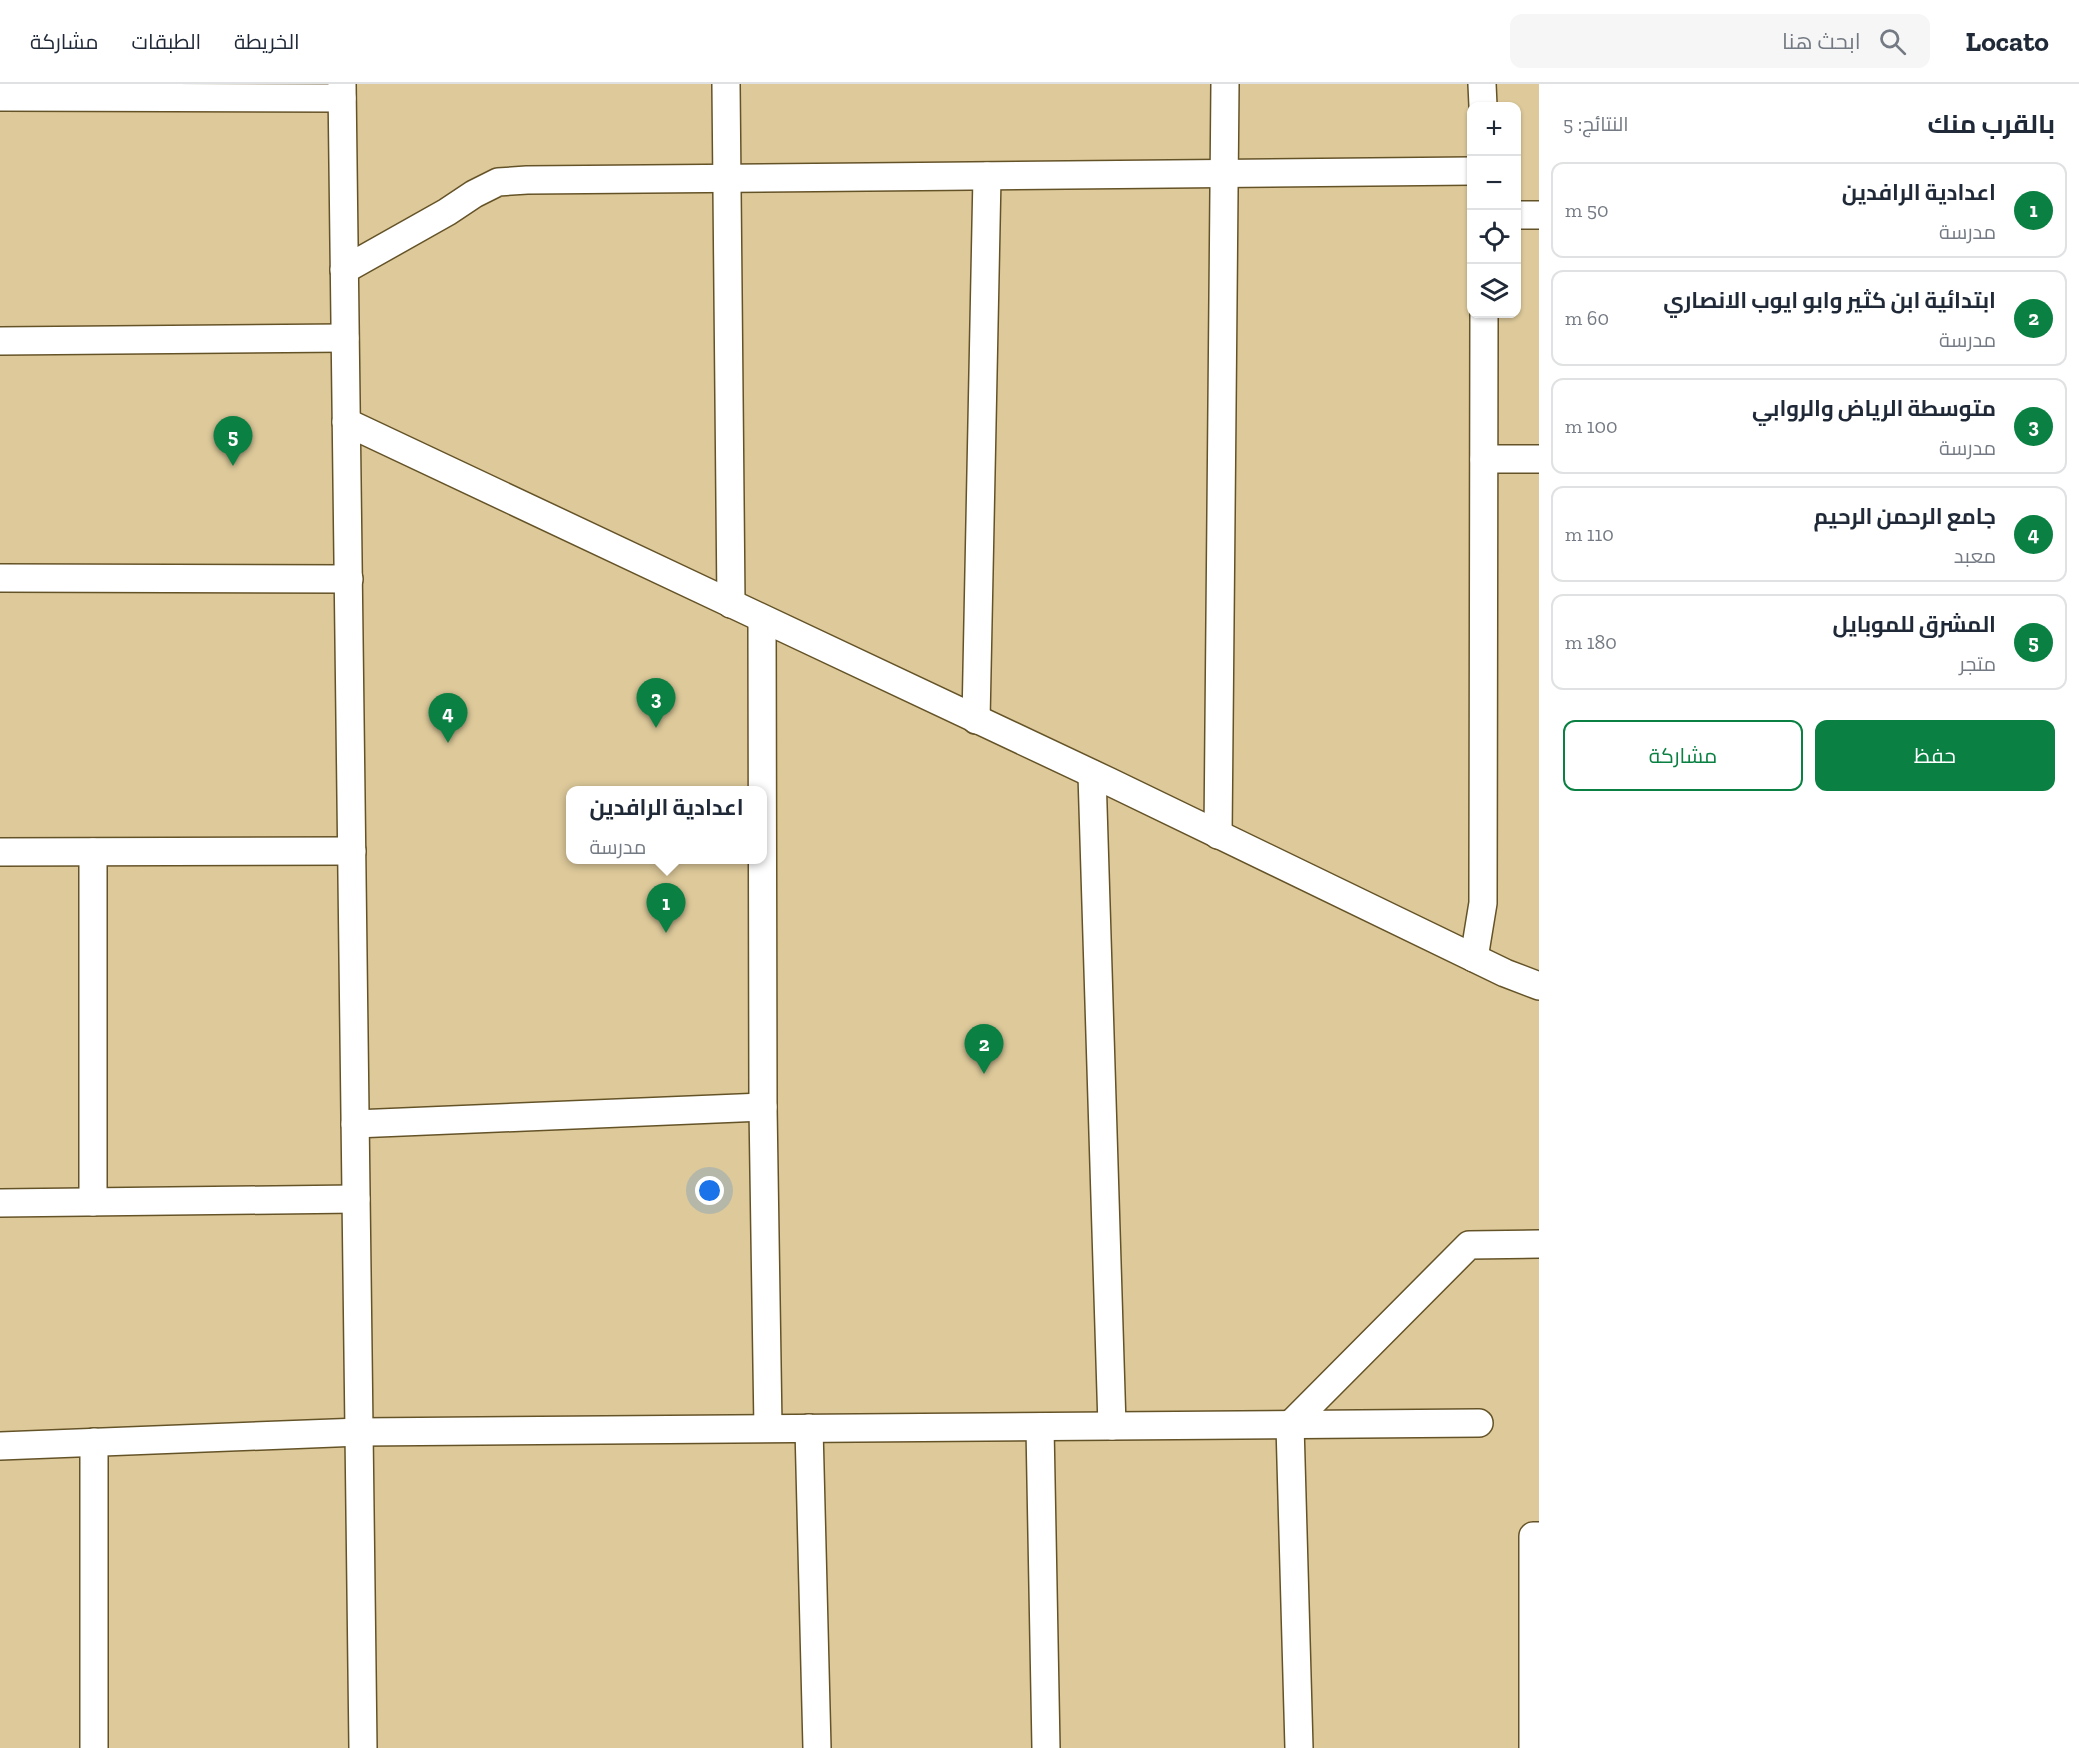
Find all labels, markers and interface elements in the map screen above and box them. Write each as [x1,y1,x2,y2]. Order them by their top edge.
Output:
search box [1510,14,1930,68]
icon: search [1876,25,1909,58]
text: Locato [1966,25,2049,58]
text: ابحث هنا [1782,28,1861,55]
text: مشاركة [30,29,99,54]
text: الطبقات [132,29,201,54]
text: الخريطة [234,29,300,54]
map controls [1467,102,1521,318]
button: + [1467,102,1521,156]
text: بالقرب منك [1927,108,2055,140]
text: النتائج: 5 [1563,112,1629,136]
button: − [1467,156,1521,210]
text: اعدادية الرافدين [1842,179,1996,206]
text: 50 m [1565,198,1609,222]
text: 1 [2029,198,2038,222]
button: locate [1467,210,1521,264]
text: مدرسة [1939,220,1996,244]
button: layers [1467,264,1521,318]
text: ابتدائية ابن كثير وابو ايوب الانصاري [1663,287,1996,314]
text: 60 m [1565,306,1609,330]
text: 2 [2028,306,2039,330]
text: مدرسة [1939,328,1996,352]
text: متوسطة الرياض والروابي [1752,395,1996,422]
text: 100 m [1565,414,1618,438]
text: 3 [2028,414,2039,438]
pin: 5 [214,416,252,466]
text: مدرسة [1939,436,1996,460]
text: جامع الرحمن الرحيم [1813,503,1996,530]
text: 110 m [1565,522,1614,546]
text: 4 [2028,522,2039,546]
text: معبد [1954,544,1996,568]
text: المشرق للموبايل [1833,611,1996,638]
text: 180 m [1565,630,1617,654]
text: 5 [2028,630,2039,654]
text: متجر [1959,652,1996,676]
pin: 3 [636,678,676,728]
pin: 4 [428,694,468,743]
button: مشاركة [1563,720,1803,791]
button: حفظ [1815,720,2055,791]
popup [566,786,767,864]
text: اعدادية الرافدين [589,794,744,821]
text: مدرسة [589,835,646,859]
pin: 1 [646,884,686,933]
pin: 2 [964,1024,1004,1074]
your location [695,1176,724,1205]

